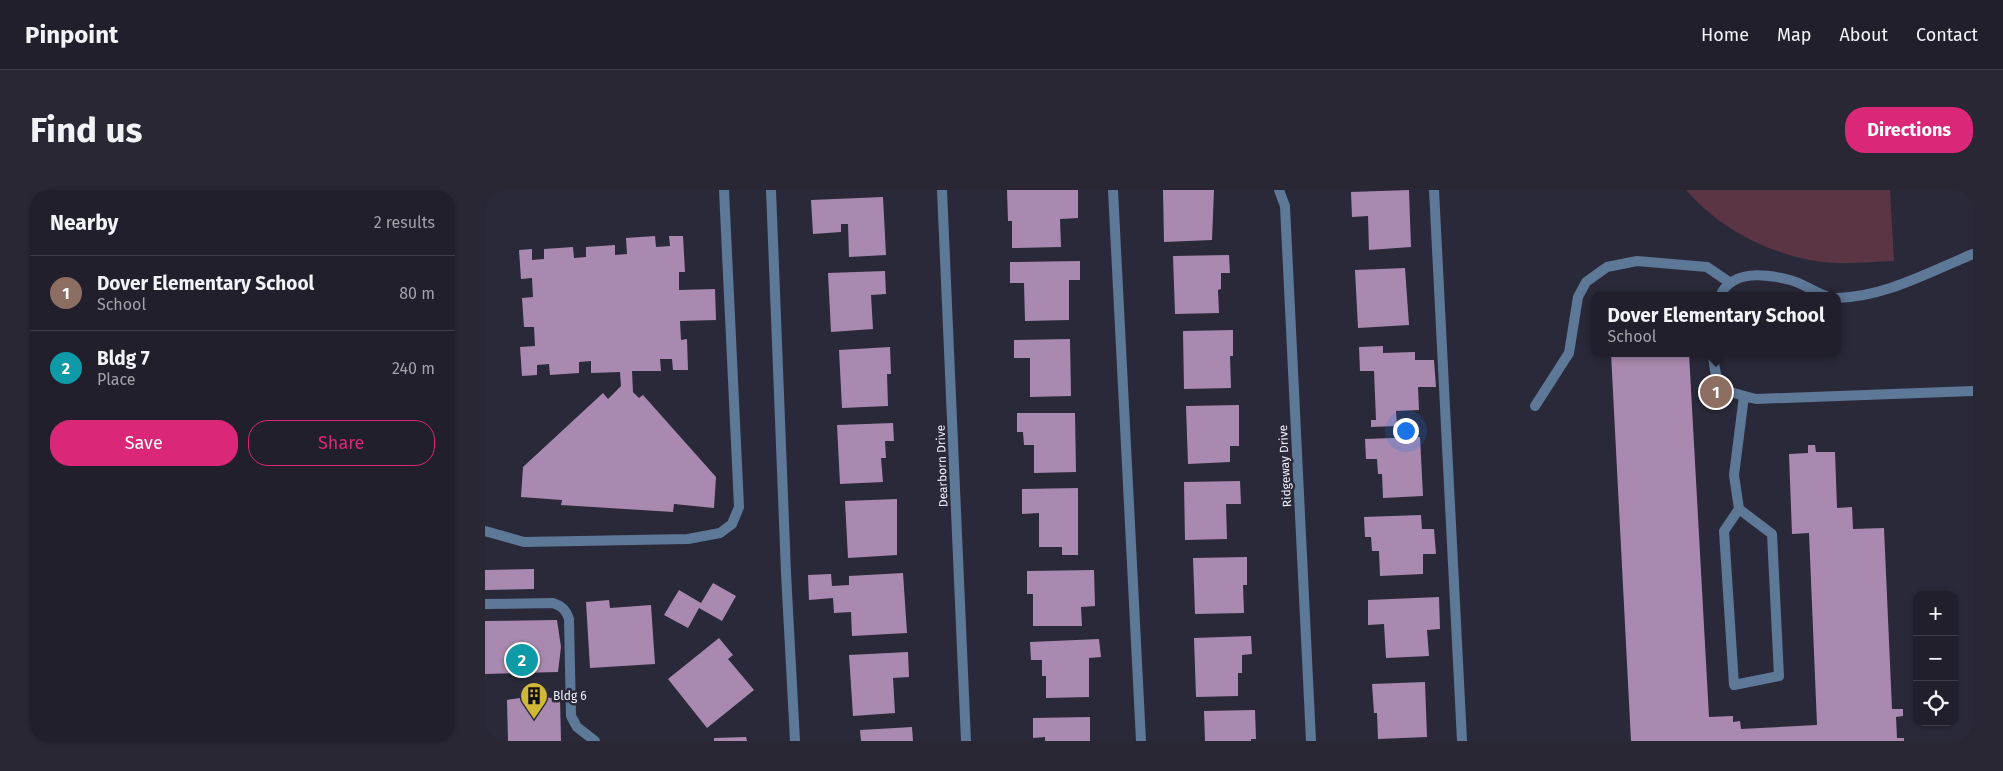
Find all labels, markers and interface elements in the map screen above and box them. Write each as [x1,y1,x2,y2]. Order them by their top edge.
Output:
text: Pinpoint [25,21,118,49]
text: Home [1701,24,1749,46]
text: Map [1777,24,1811,46]
text: About [1839,24,1888,46]
text: Contact [1916,24,1978,46]
button: Directions [1845,107,1973,153]
text: Find us [30,109,142,151]
text: Nearby [50,210,118,236]
text: 2 results [374,213,435,232]
text: Dover Elementary School [97,272,314,295]
text: 1 [62,284,70,303]
text: 80 m [399,284,435,303]
popup [1591,292,1841,357]
text: School [97,295,146,314]
text: Dover Elementary School [1607,304,1825,327]
text: School [1607,327,1657,346]
text: Bldg 7 [97,347,150,370]
text: 2 [62,359,70,378]
text: 240 m [392,359,435,378]
text: Place [97,370,136,389]
pin: 1 [1700,373,1732,411]
your location [1393,418,1419,444]
button: Save [50,420,238,466]
button: Share [248,420,435,466]
street label: Ridgeway Drive [1276,424,1294,508]
street label: Dearborn Drive [934,425,950,507]
map controls [1913,591,1958,726]
button: + [1913,591,1958,636]
button: − [1913,636,1958,681]
pin: 2 [506,641,538,679]
building icon: Bldg 6 [519,681,549,720]
button: locate [1913,681,1958,726]
place label: Bldg 6 [553,689,587,703]

